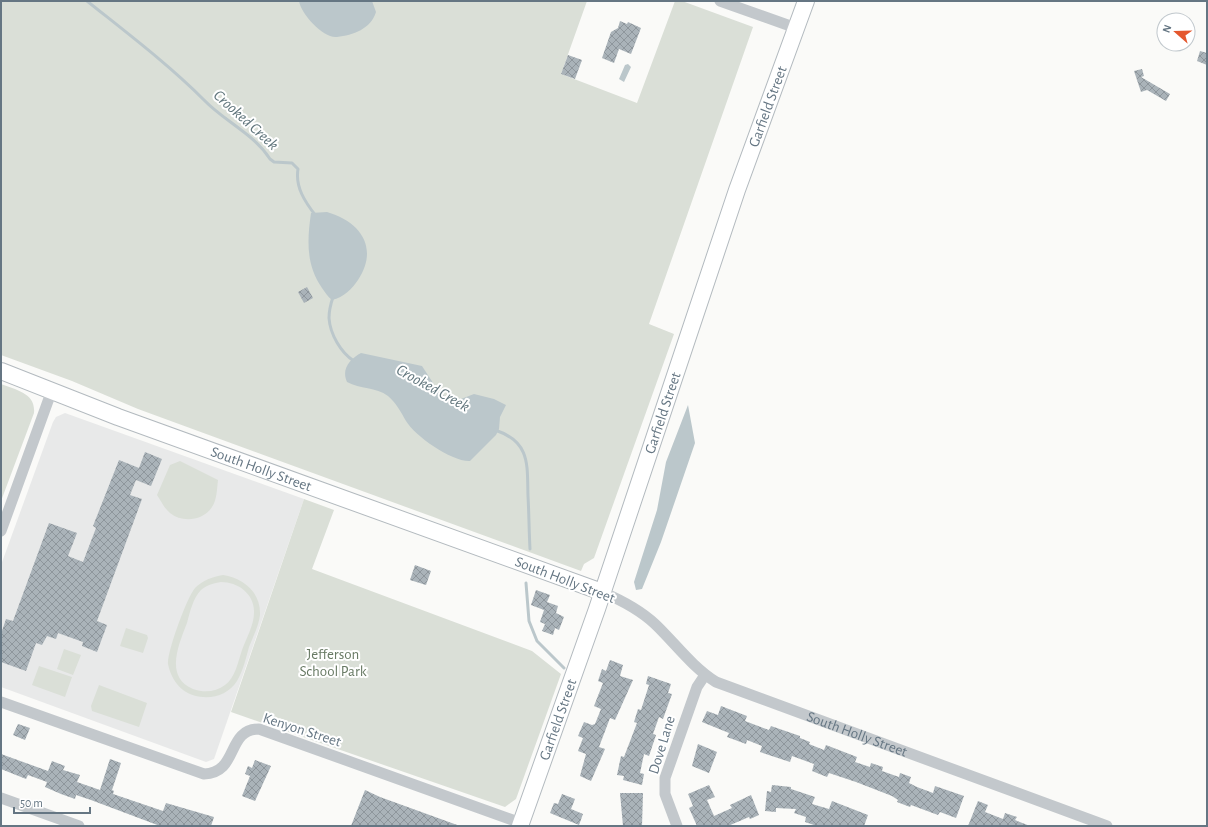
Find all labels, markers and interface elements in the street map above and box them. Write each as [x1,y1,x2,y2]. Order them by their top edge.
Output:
north arrow [1156,12,1196,52]
text: N [1161,23,1174,34]
street label: Garfield Street [746,64,789,149]
water label: Crooked Creek [211,87,281,153]
water label: Crooked Creek [394,361,472,415]
street label: Garfield Street [642,370,683,456]
street label: South Holly Street [209,444,314,494]
street label: South Holly Street [513,554,617,606]
park label: Jefferson School Park [299,647,367,679]
street label: Garfield Street [536,677,579,762]
street label: South Holly Street [805,709,910,759]
street label: Kenyon Street [261,710,343,750]
street label: Dove Lane [646,714,678,776]
scale bar [14,789,90,815]
text: 50 m [20,797,43,809]

